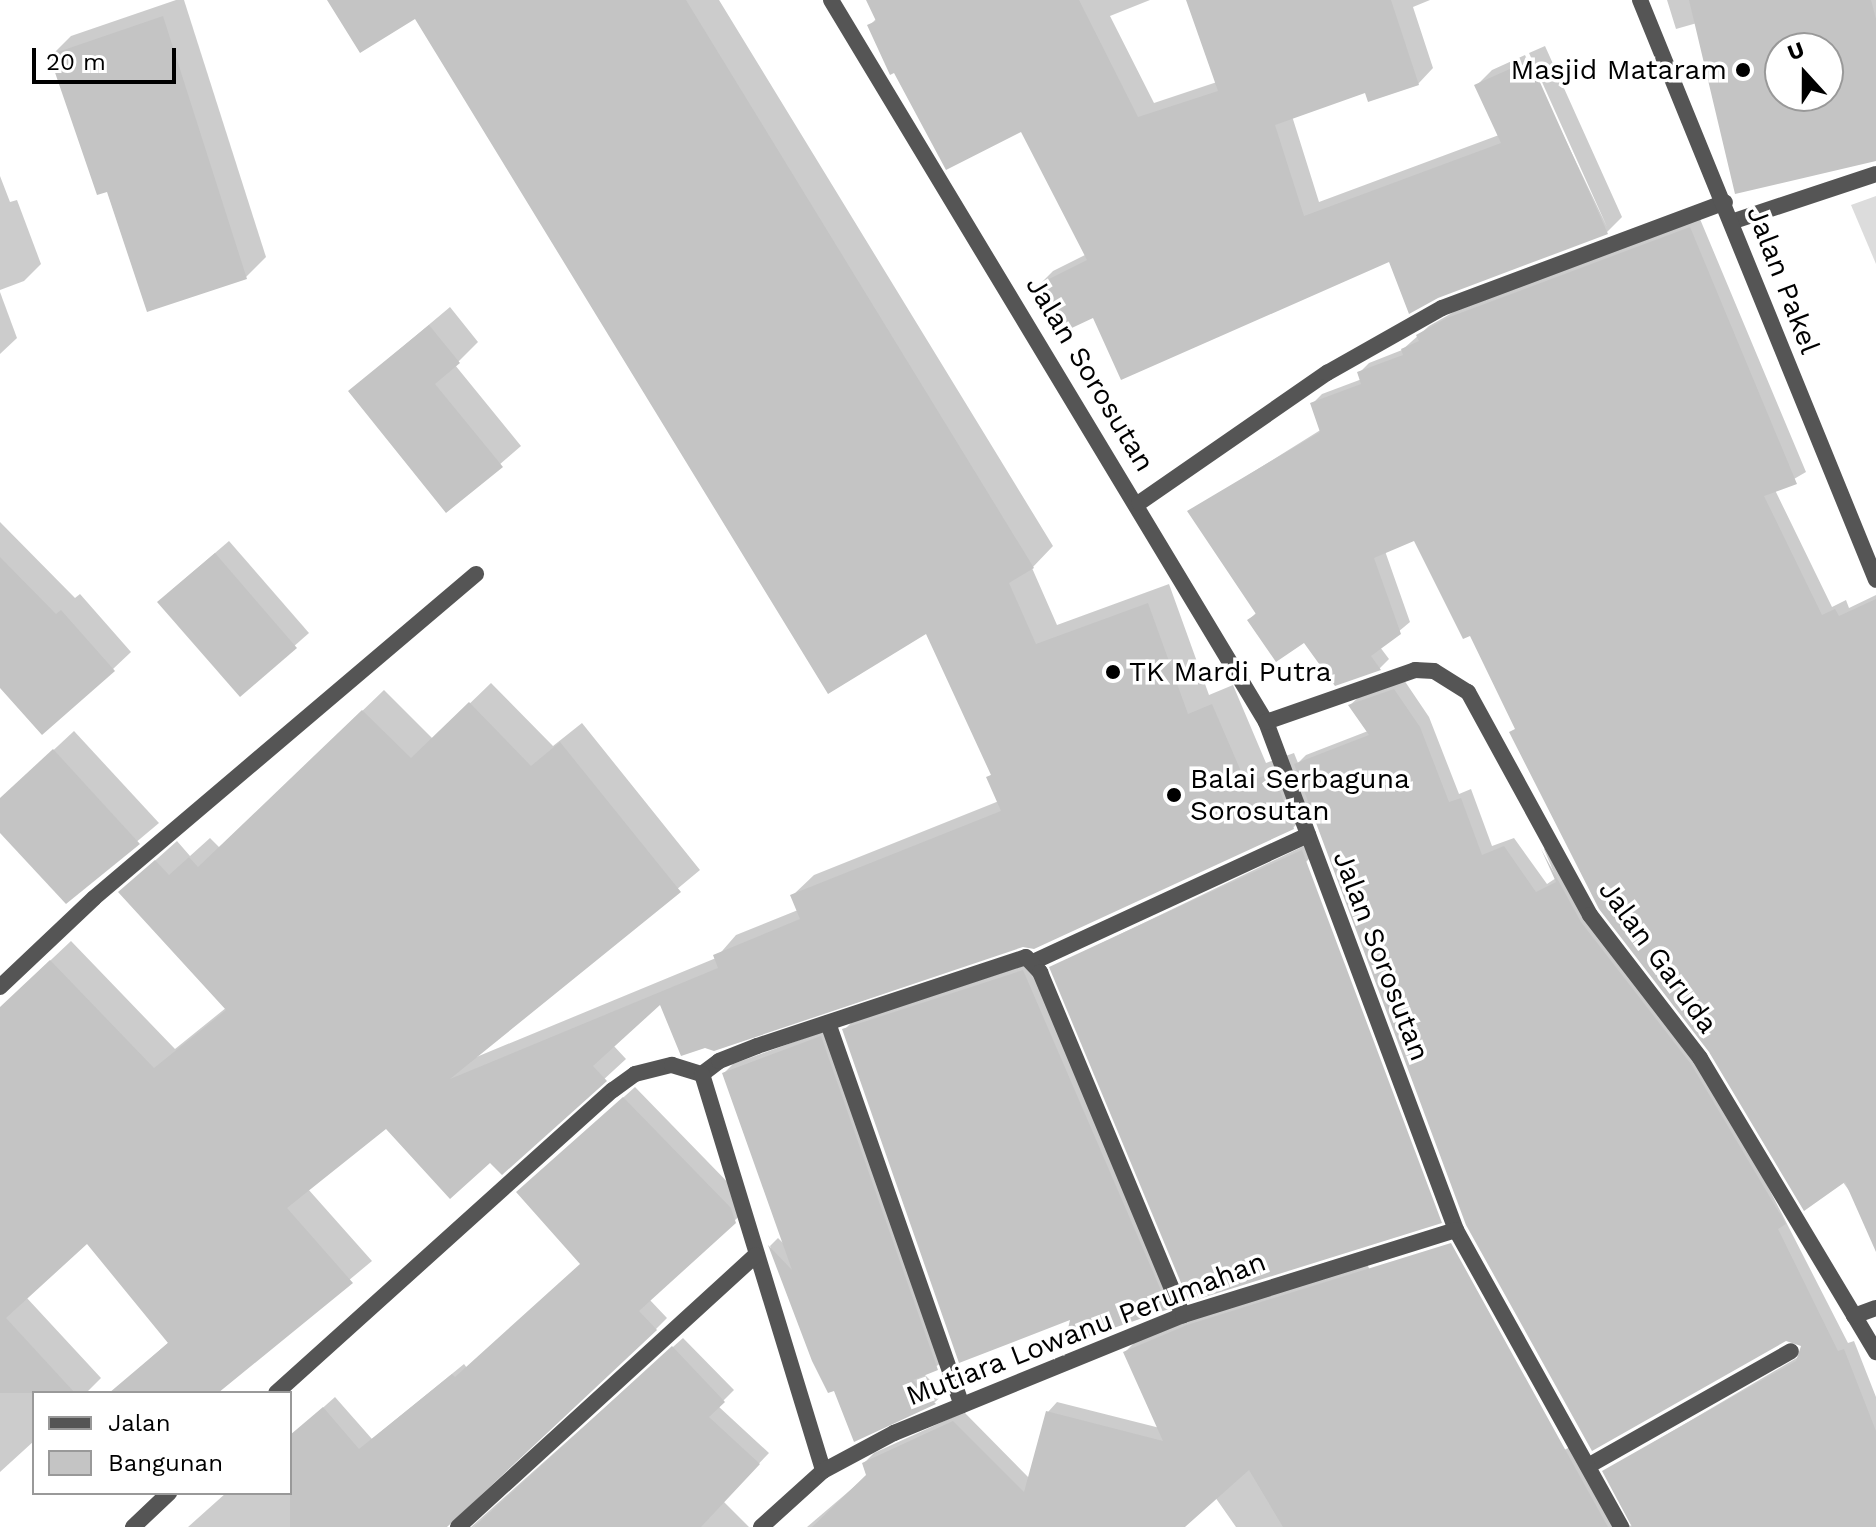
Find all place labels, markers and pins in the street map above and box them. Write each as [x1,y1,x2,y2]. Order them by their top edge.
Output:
place label: Masjid Mataram [1510,53,1727,87]
marker: Masjid Mataram [1734,61,1752,79]
place label: TK Mardi Putra [1129,655,1332,689]
marker: TK Mardi Putra [1104,663,1122,681]
place label: Balai Serbaguna Sorosutan [1190,762,1410,828]
marker: Balai Serbaguna Sorosutan [1165,786,1183,804]

